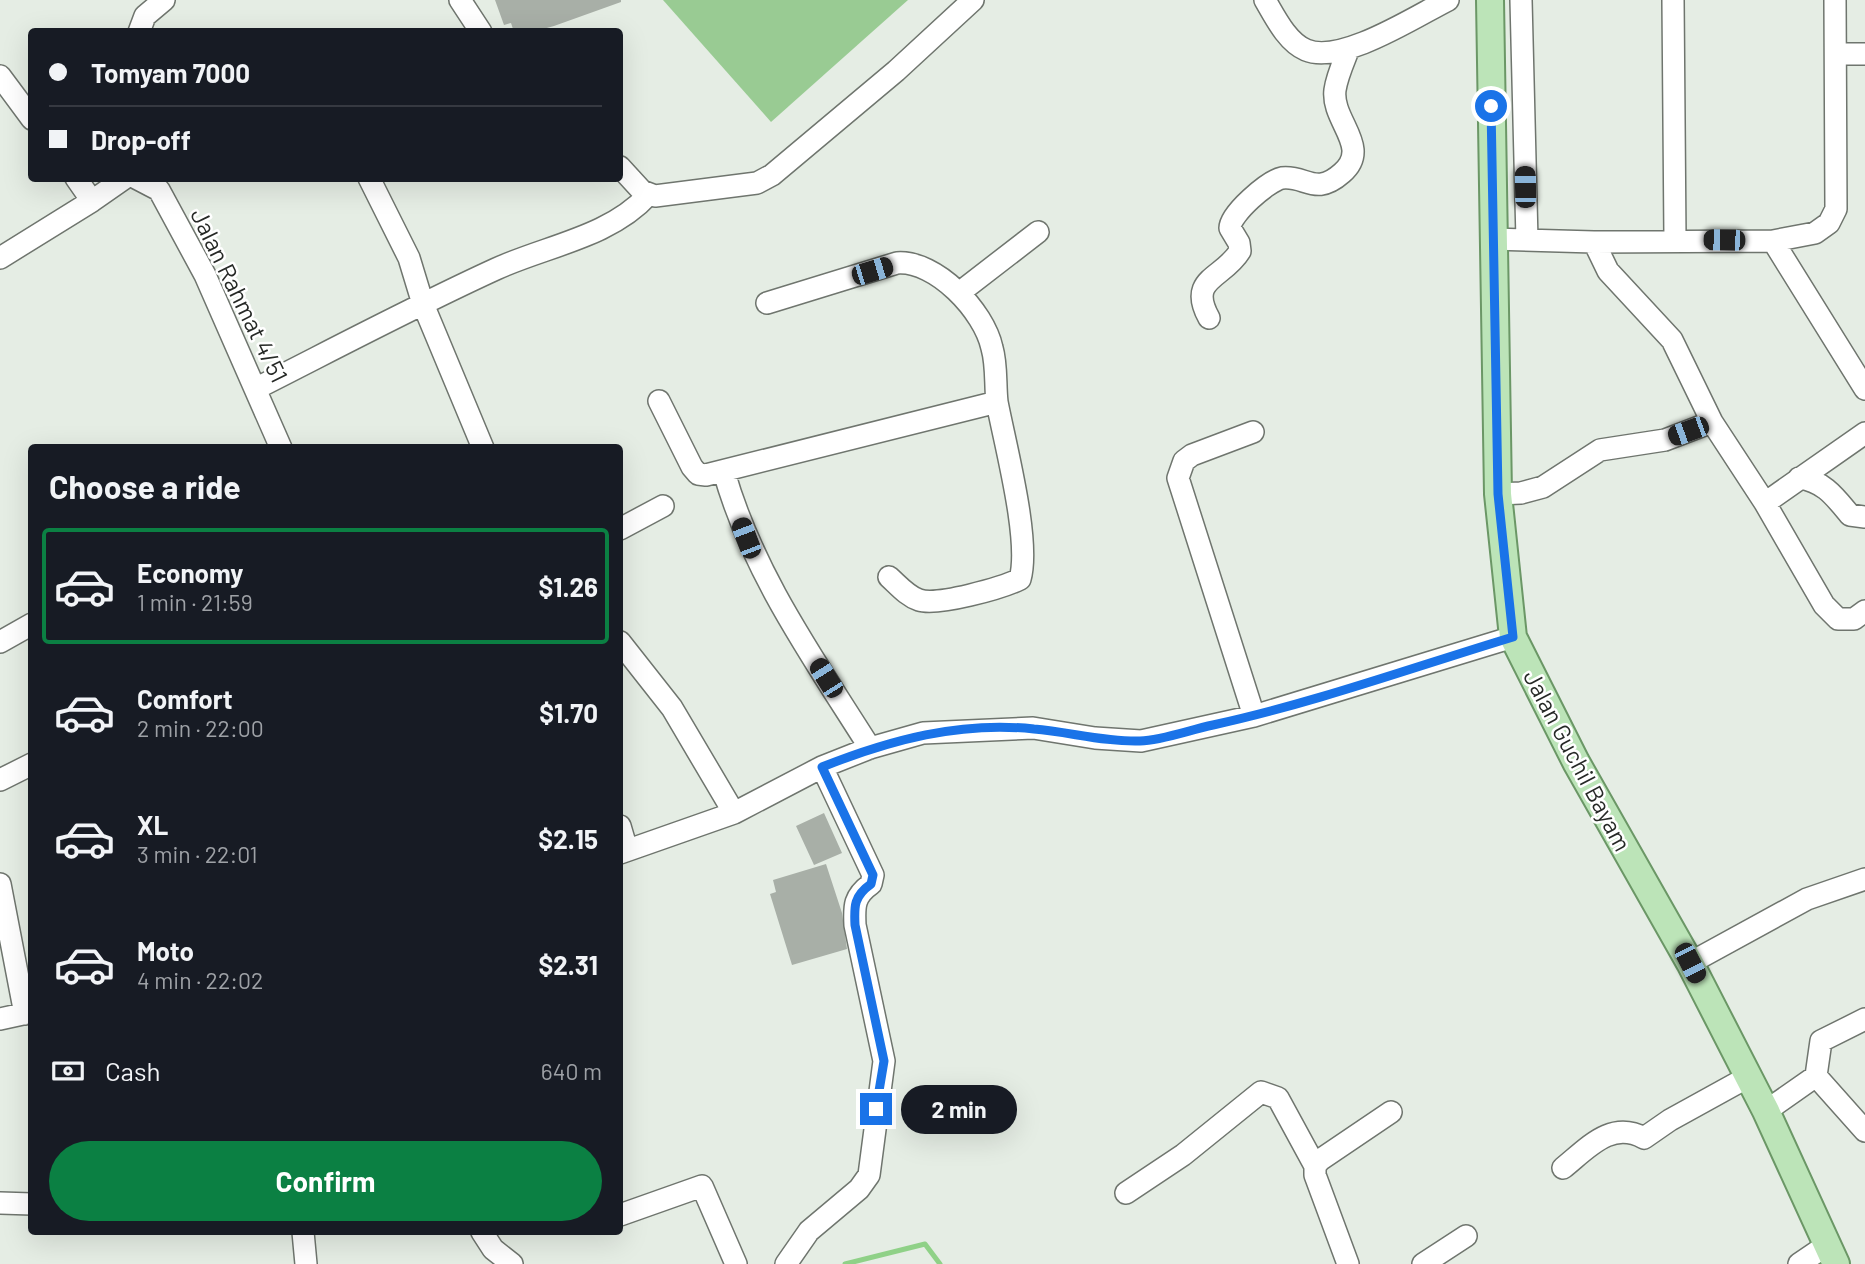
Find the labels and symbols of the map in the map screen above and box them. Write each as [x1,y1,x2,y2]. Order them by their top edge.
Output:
route start [1475,90,1507,122]
car [1515,166,1536,208]
street label: Jalan Rahmat 4/51 [185,203,295,387]
car [1703,229,1746,251]
car [849,255,896,287]
car [1665,414,1712,448]
car [729,515,764,561]
car [806,655,847,701]
street label: Jalan Guchil Bayam [1518,664,1638,856]
car [1672,940,1709,986]
callout: 2 min [900,1084,1016,1134]
route end [860,1093,892,1125]

